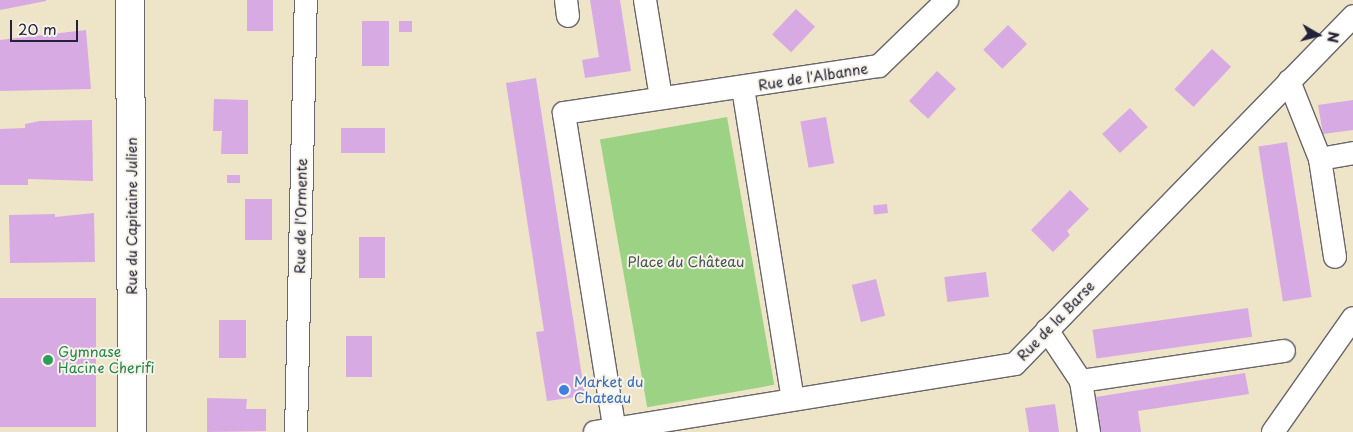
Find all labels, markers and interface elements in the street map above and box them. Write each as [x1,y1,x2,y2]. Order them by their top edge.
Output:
scale bar [12,10,80,42]
north arrow [1293,10,1343,60]
text: 20 m [18,17,57,40]
text: N [1322,30,1345,44]
street label: Rue de l'Albanne [756,60,870,94]
street label: Rue du Capitaine Julien [124,135,140,297]
street label: Rue de l'Ormente [292,157,310,275]
park label: Place du Château [627,254,745,270]
street label: Rue de la Barse [1013,277,1099,365]
place label: Gymnase Hacine Cherifi [58,344,155,377]
marker: Gymnase Hacine Cherifi [42,354,54,366]
place label: Market du Chateau [574,374,644,407]
marker: Market du Chateau [558,384,570,396]

